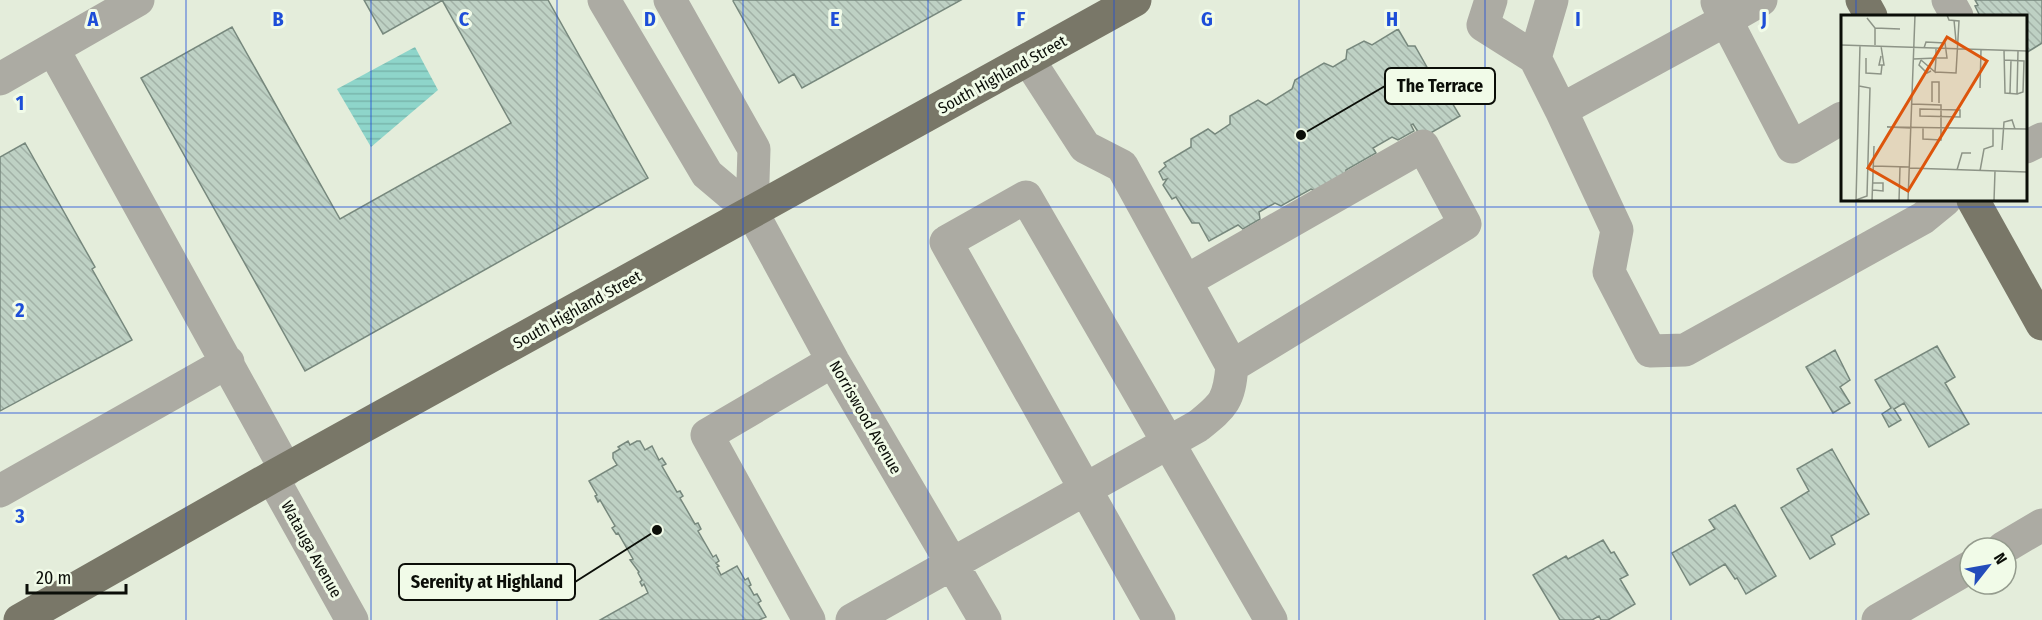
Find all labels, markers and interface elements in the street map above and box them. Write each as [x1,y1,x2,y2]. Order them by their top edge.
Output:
text: A [87,7,100,31]
text: B [272,7,284,31]
text: C [459,7,470,31]
text: D [644,7,656,31]
text: E [830,7,840,31]
text: F [1017,7,1026,31]
text: G [1201,7,1213,31]
text: H [1386,7,1398,31]
text: I [1575,7,1581,31]
text: J [1760,7,1767,31]
inset map [1841,15,2027,201]
street label: South Highland Street [935,31,1070,118]
callout: The Terrace [1385,68,1495,104]
text: The Terrace [1397,75,1483,97]
text: 1 [16,91,24,115]
street label: South Highland Street [510,266,645,353]
text: 2 [14,298,25,322]
street label: Norriswood Avenue [825,357,906,477]
street label: Watauga Avenue [277,498,346,601]
text: 3 [14,504,25,528]
north arrow [1958,536,2018,596]
text: N [1990,550,2011,568]
scale bar [27,557,126,595]
callout: Serenity at Highland [399,564,575,600]
text: 20 m [36,567,71,589]
text: Serenity at Highland [411,571,563,593]

